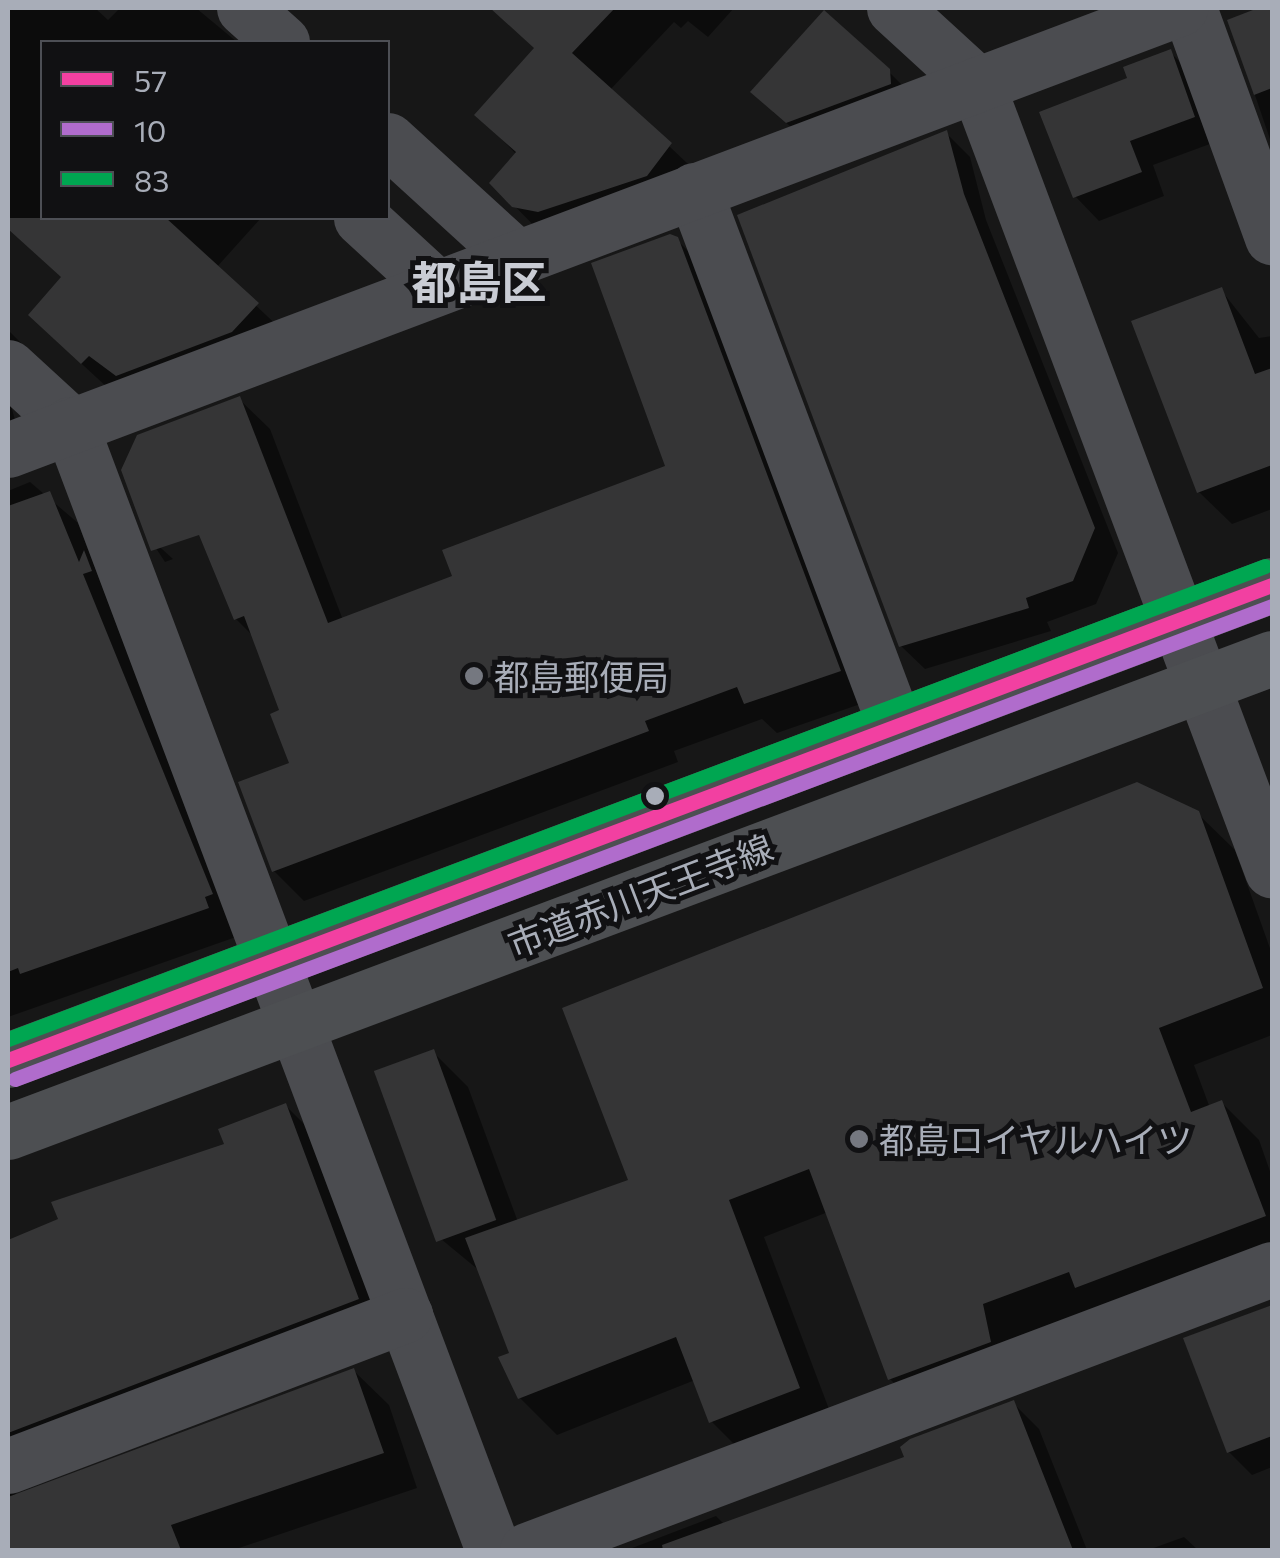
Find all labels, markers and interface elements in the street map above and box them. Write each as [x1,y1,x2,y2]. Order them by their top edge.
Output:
legend [40,40,390,220]
text: 57 [134,61,167,98]
text: 10 [134,111,166,148]
text: 83 [134,161,169,198]
district label: 都島区 [412,254,546,308]
place label: 都島郵便局 [494,655,669,697]
marker: 都島郵便局 [463,665,485,687]
unlabelled marker [645,786,665,806]
street label: 市道赤川天王寺線 [502,825,778,965]
place label: 都島ロイヤルハイツ [879,1118,1194,1160]
marker: 都島ロイヤルハイツ [848,1128,870,1150]

